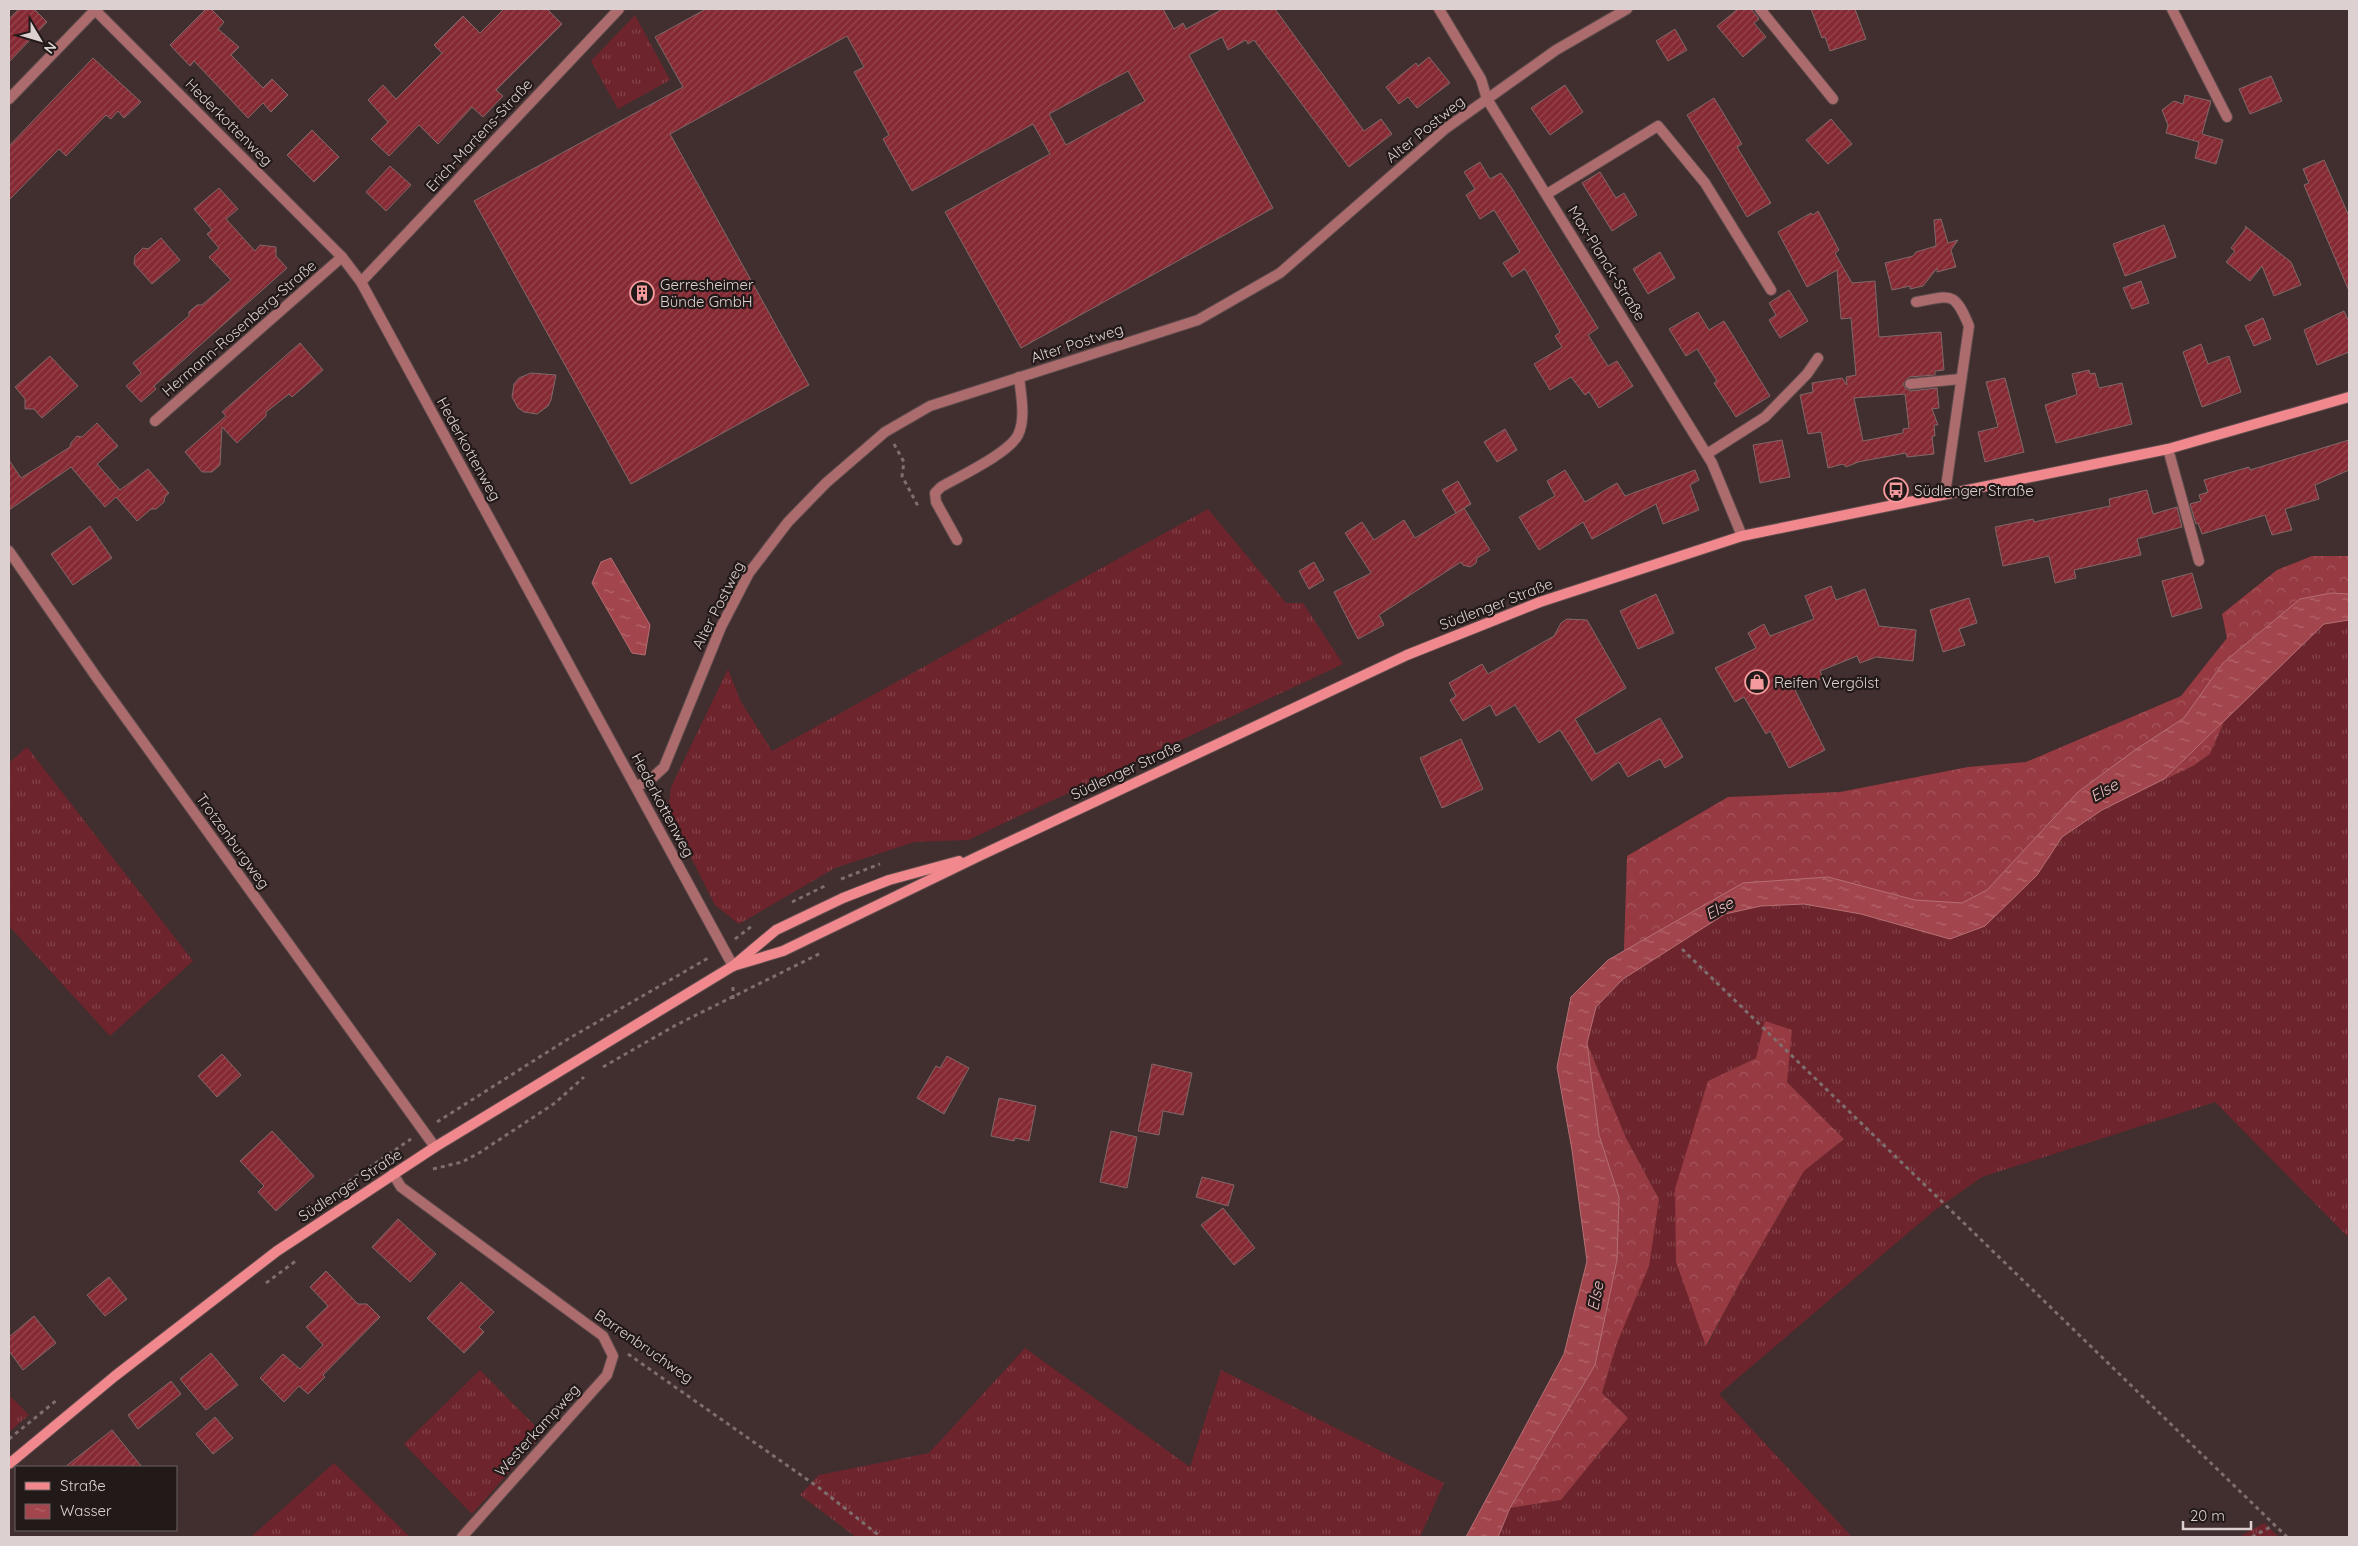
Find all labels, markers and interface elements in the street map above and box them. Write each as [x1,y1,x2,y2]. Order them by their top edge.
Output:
north arrow [15,15,65,65]
text: N [40,38,61,58]
street label: Hederkottenweg [181,74,277,170]
street label: Erich-Martens-Straße [422,74,536,196]
street label: Alter Postweg [1382,91,1468,167]
street label: Max-Planck-Straße [1564,202,1650,324]
street label: Hermann-Rosenberg-Straße [158,256,320,400]
place label: Gerresheimer Bünde GmbH [660,275,754,311]
building icon: Gerresheimer Bünde GmbH [629,280,655,306]
street label: Alter Postweg [1028,319,1126,367]
street label: Hederkottenweg [433,394,505,504]
bus stop icon: Südlenger Straße [1883,477,1909,503]
place label: Südlenger Straße [1914,481,2034,500]
street label: Alter Postweg [688,558,748,652]
street label: Südlenger Straße [1437,574,1555,634]
shop icon: Reifen Vergölst [1744,669,1770,695]
place label: Reifen Vergölst [1774,673,1879,692]
street label: Südlenger Straße [1068,736,1184,804]
street label: Hederkottenweg [627,749,699,861]
water label: Else [2086,774,2123,806]
street label: Trotzenburgweg [192,789,274,893]
water label: Else [1701,892,1737,924]
street label: Südlenger Straße [295,1144,405,1226]
water label: Else [1582,1279,1608,1312]
street label: Barrenbruchweg [591,1305,697,1387]
street label: Westerkampweg [490,1380,584,1480]
legend [15,1466,178,1531]
text: Straße [60,1476,106,1495]
scale bar [2183,1498,2250,1530]
text: Wasser [60,1501,112,1520]
text: 20 m [2190,1506,2225,1525]

